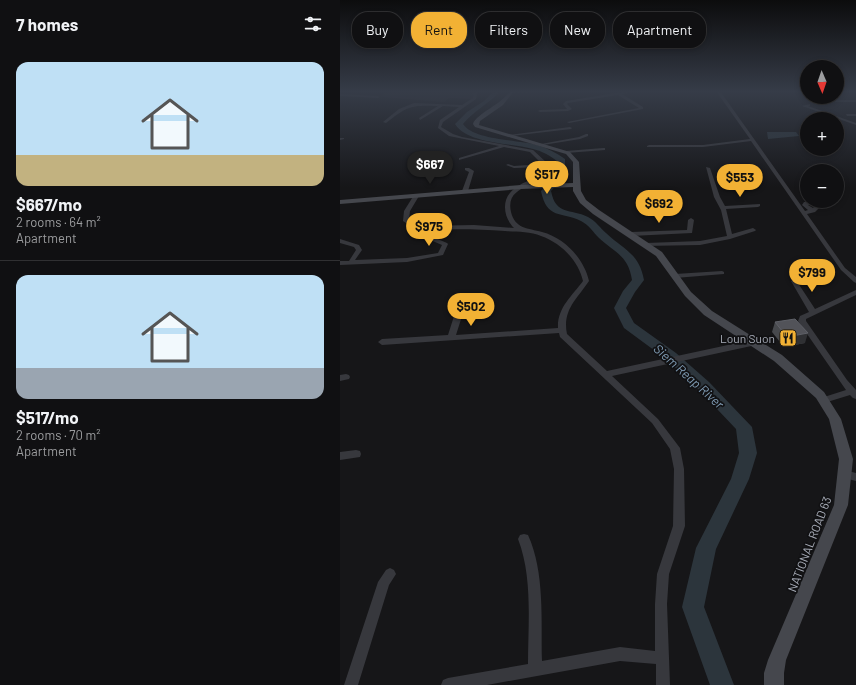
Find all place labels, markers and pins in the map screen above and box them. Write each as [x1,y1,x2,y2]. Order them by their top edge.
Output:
pin: $667 [406,151,454,185]
pin: $517 [523,161,571,195]
pin: $553 [716,164,764,198]
pin: $692 [635,190,683,224]
pin: $975 [405,213,453,247]
pin: $799 [788,259,836,293]
pin: $502 [447,293,495,327]
restaurant icon: Loun Suon [778,328,798,348]
place label: Loun Suon [720,331,775,345]

